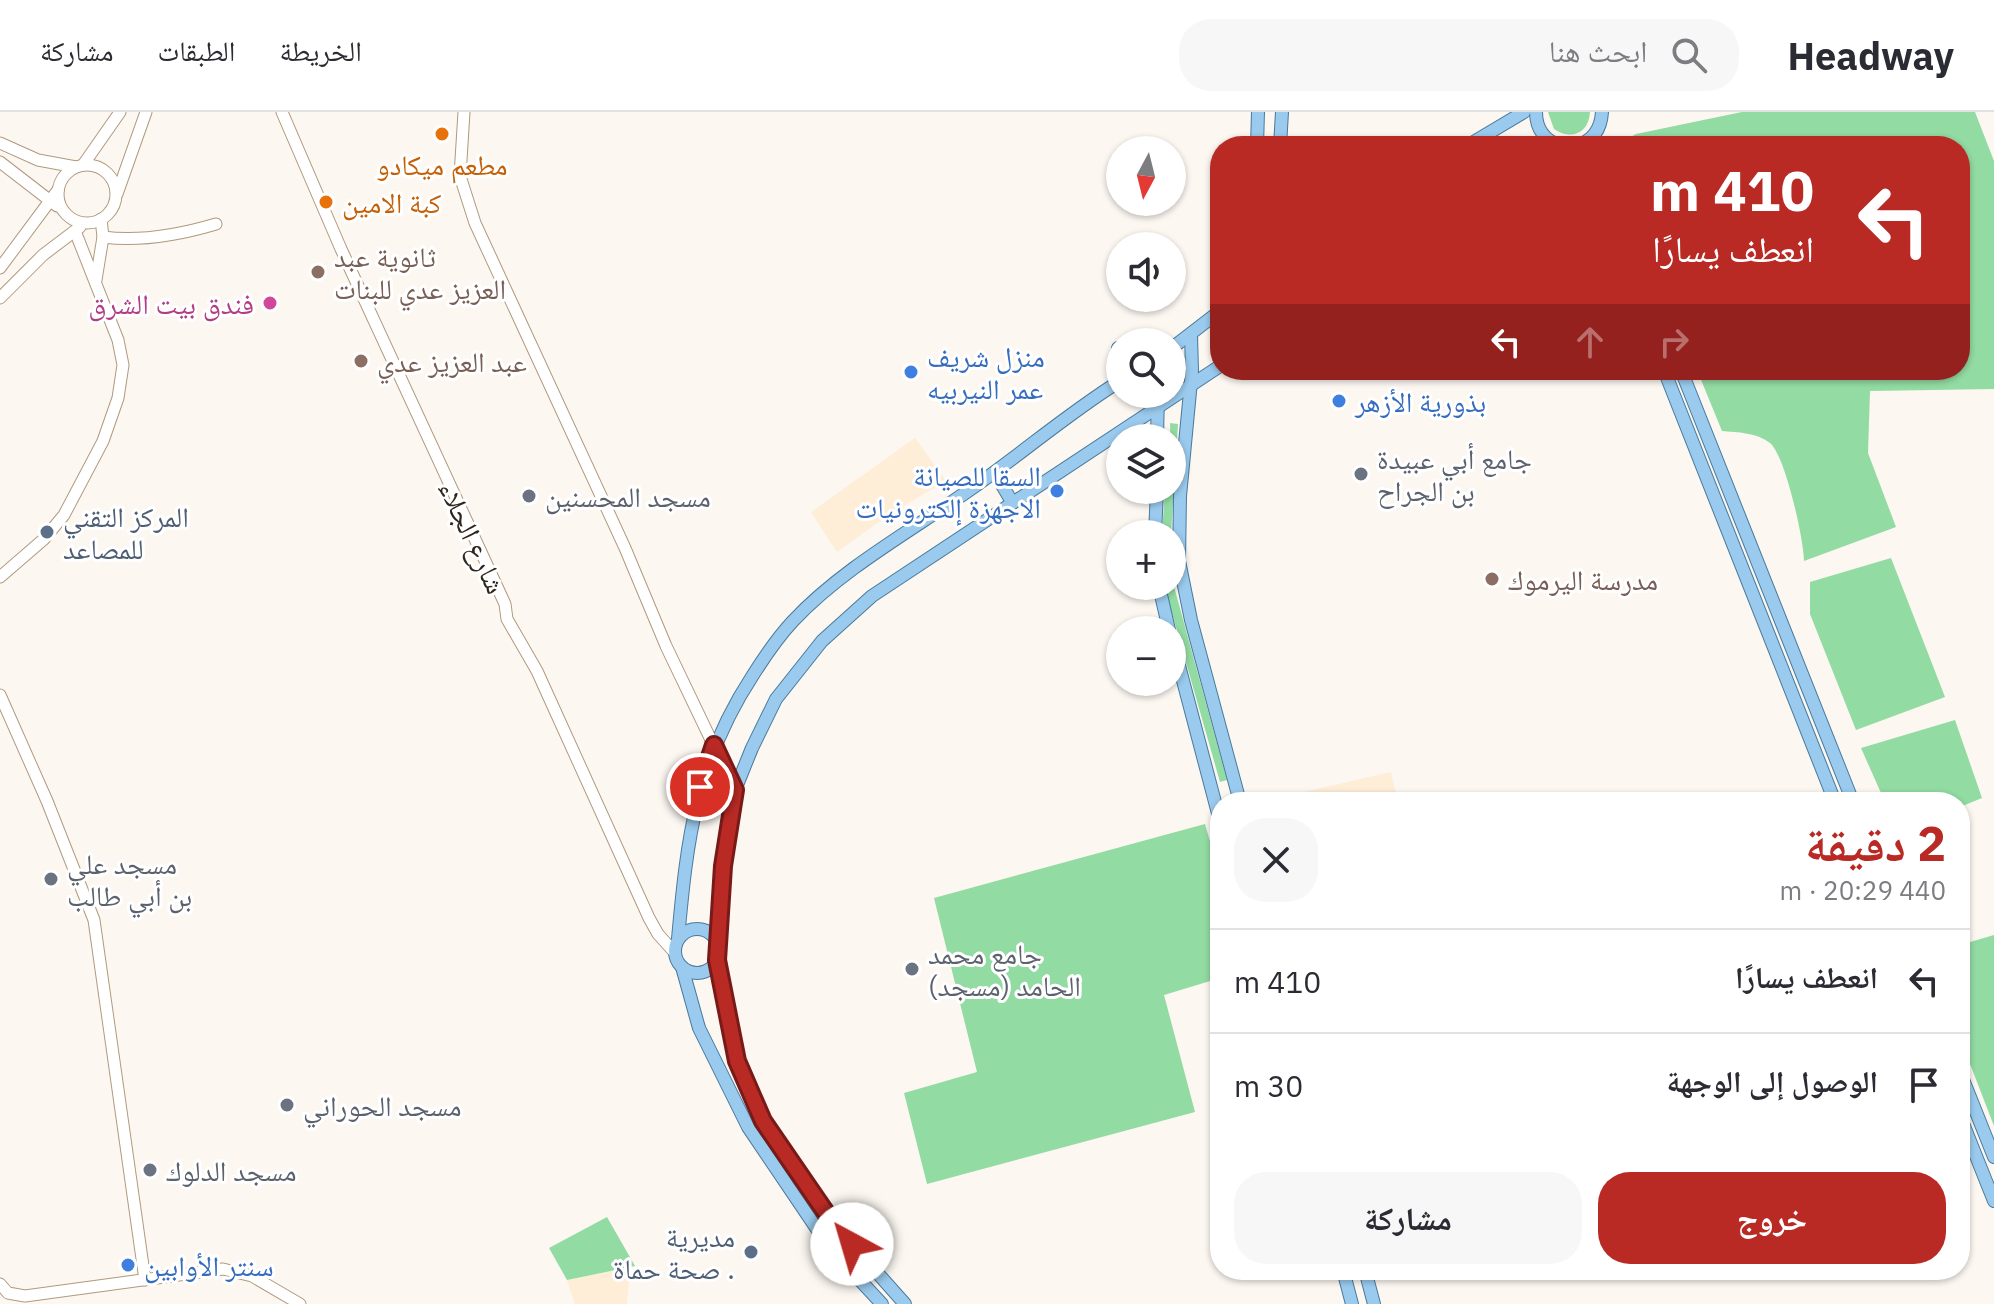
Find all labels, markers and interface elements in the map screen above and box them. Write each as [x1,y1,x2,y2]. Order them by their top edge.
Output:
search box [1179,19,1739,91]
text: ابحث هنا [1549,31,1647,70]
text: Headway [1787,31,1954,80]
text: مشاركة [40,32,114,69]
text: الطبقات [158,32,235,69]
text: الخريطة [279,32,362,69]
icon: search [1667,33,1711,77]
marker: مطعم ميكادو [433,125,451,143]
north arrow [1106,136,1186,216]
map controls [1106,136,1186,696]
place label: مطعم ميكادو [377,146,507,184]
text: 410 m [1650,154,1814,226]
icon: left [1842,168,1946,272]
place label: كبة الامين [342,184,442,221]
marker: كبة الامين [317,193,335,211]
text: انعطف يسارًا [1652,225,1814,272]
button: sound [1106,232,1186,312]
place label: ثانوية عبد العزيز عدي للبنات [334,238,506,312]
marker: ثانوية عبد العزيز عدي للبنات [309,263,327,281]
place label: فندق بيت الشرق [88,285,254,322]
marker: فندق بيت الشرق [261,294,279,312]
icon: left [1484,320,1528,364]
icon: ahead [1568,320,1612,364]
icon: right [1652,320,1696,364]
button: search [1106,328,1186,408]
place label: منزل شريف عمر النيربيه [927,338,1045,407]
place label: عبد العزيز عدي [377,343,527,385]
marker: عبد العزيز عدي [352,352,370,370]
marker: منزل شريف عمر النيربيه [902,363,920,381]
place label: بذورية الأزهر [1354,383,1486,420]
marker: بذورية الأزهر [1330,392,1348,410]
button: layers [1106,424,1186,504]
place label: جامع أبي عبيدة بن الجراح [1377,440,1532,509]
place label: السقا للصيانة الاجهزة إلكترونيات [856,457,1041,526]
marker: جامع أبي عبيدة بن الجراح [1352,465,1370,483]
street label: شارع الجلاء [431,475,515,599]
place label: مسجد المحسنين [545,478,711,515]
marker: السقا للصيانة الاجهزة إلكترونيات [1048,482,1066,500]
marker: مسجد المحسنين [520,487,538,505]
place label: المركز التقني للمصاعد [63,498,189,567]
button: + [1106,520,1186,600]
marker: المركز التقني للمصاعد [38,523,56,541]
place label: مدرسة اليرموك [1508,561,1658,598]
marker: مدرسة اليرموك [1483,570,1501,588]
button: − [1106,616,1186,696]
pin [666,753,734,821]
icon: arrive [678,765,722,809]
text: 2 دقيقة [1805,812,1946,874]
button: close [1234,818,1318,902]
place label: مسجد علي بن أبي طالب [67,845,192,919]
marker: مسجد علي بن أبي طالب [42,870,60,888]
text: 440 m · 20:29 [1780,873,1946,907]
place label: جامع محمد الحامد (مسجد) [928,935,1081,1004]
text: انعطف يسارًا [1735,957,1878,996]
icon: left [1902,959,1946,1003]
marker: جامع محمد الحامد (مسجد) [903,960,921,978]
text: 410 m [1234,962,1321,1001]
text: الوصول إلى الوجهة [1667,1061,1878,1100]
icon: arrive [1902,1063,1946,1107]
text: 30 m [1234,1066,1303,1105]
place label: مسجد الحوراني [303,1087,462,1129]
marker: مسجد الحوراني [278,1096,296,1114]
place label: مسجد الدلوك [166,1152,296,1189]
marker: مسجد الدلوك [141,1161,159,1179]
button: مشاركة [1234,1172,1582,1264]
button: خروج [1598,1172,1946,1264]
position arrow [810,1202,894,1286]
place label: مديرية صحة حماة . [613,1218,735,1287]
marker: مديرية صحة حماة . [742,1243,760,1261]
place label: سنتر الأوابين [144,1247,274,1284]
marker: سنتر الأوابين [119,1256,137,1274]

